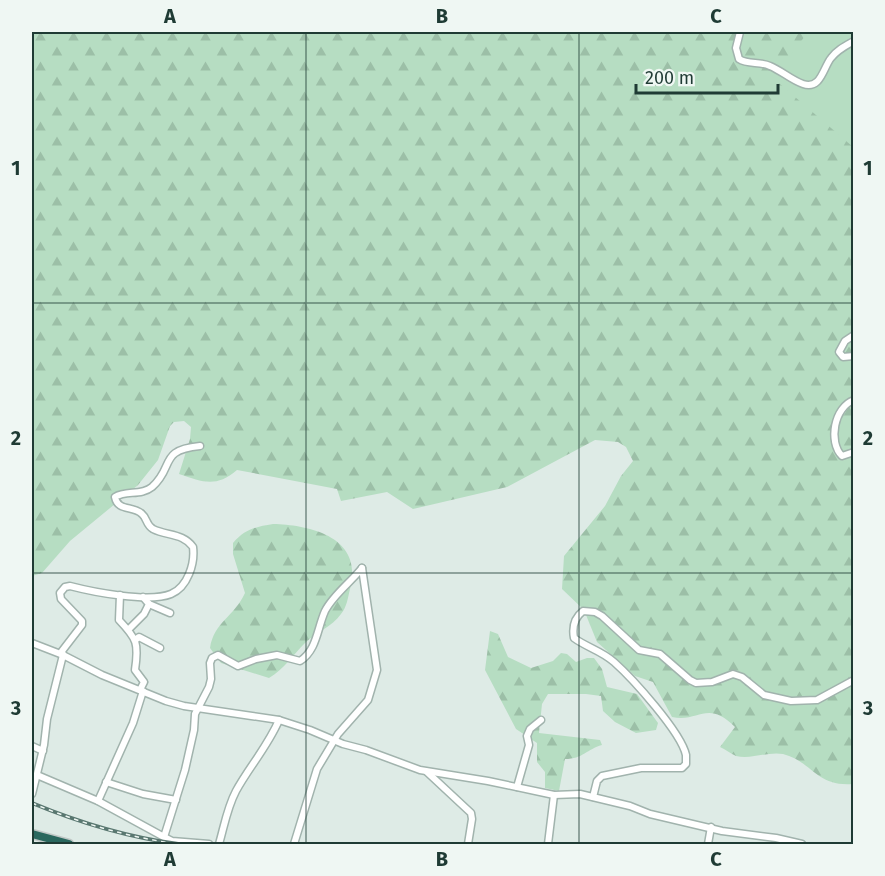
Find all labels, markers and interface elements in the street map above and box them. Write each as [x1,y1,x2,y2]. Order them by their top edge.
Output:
text: A [163,4,177,28]
text: B [436,4,448,28]
text: C [710,4,722,28]
scale bar [636,57,778,95]
text: 200 m [645,67,694,89]
text: 1 [11,156,21,180]
text: 1 [863,156,873,180]
text: 2 [11,426,21,450]
text: 2 [863,426,873,450]
text: 3 [10,696,21,720]
text: 3 [862,696,873,720]
text: A [163,847,177,871]
text: B [436,847,448,871]
text: C [710,847,722,871]

